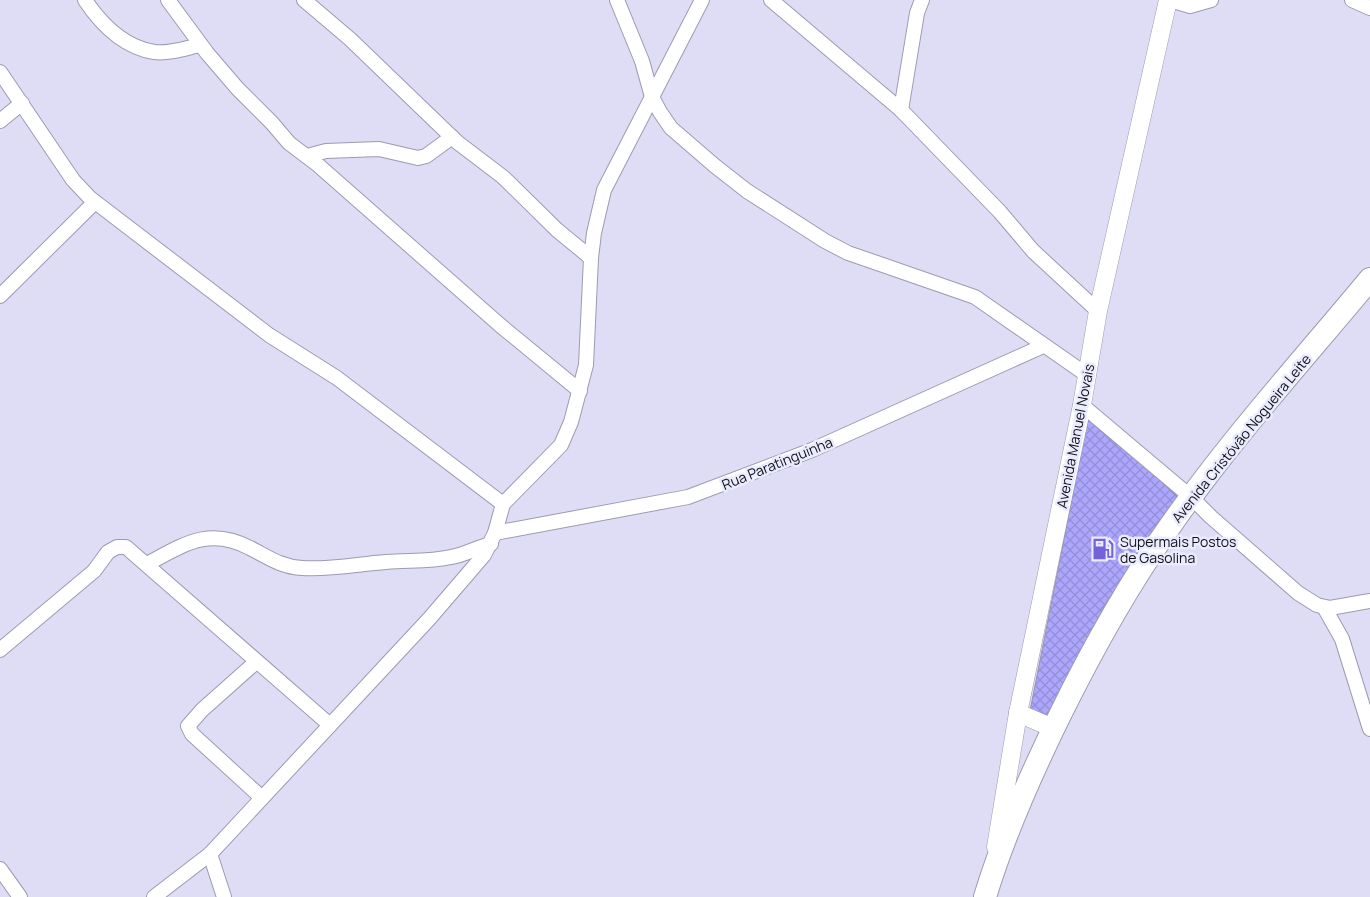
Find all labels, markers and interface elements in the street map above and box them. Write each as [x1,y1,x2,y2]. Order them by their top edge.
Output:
street label: Avenida Cristóvão Nogueira Leite [1167,350,1315,526]
street label: Avenida Manuel Novais [1052,362,1098,510]
street label: Rua Paratinguinha [719,432,835,494]
place label: Supermais Postos de Gasolina [1120,532,1236,567]
fuel station icon: Supermais Postos de Gasolina [1090,536,1116,562]

